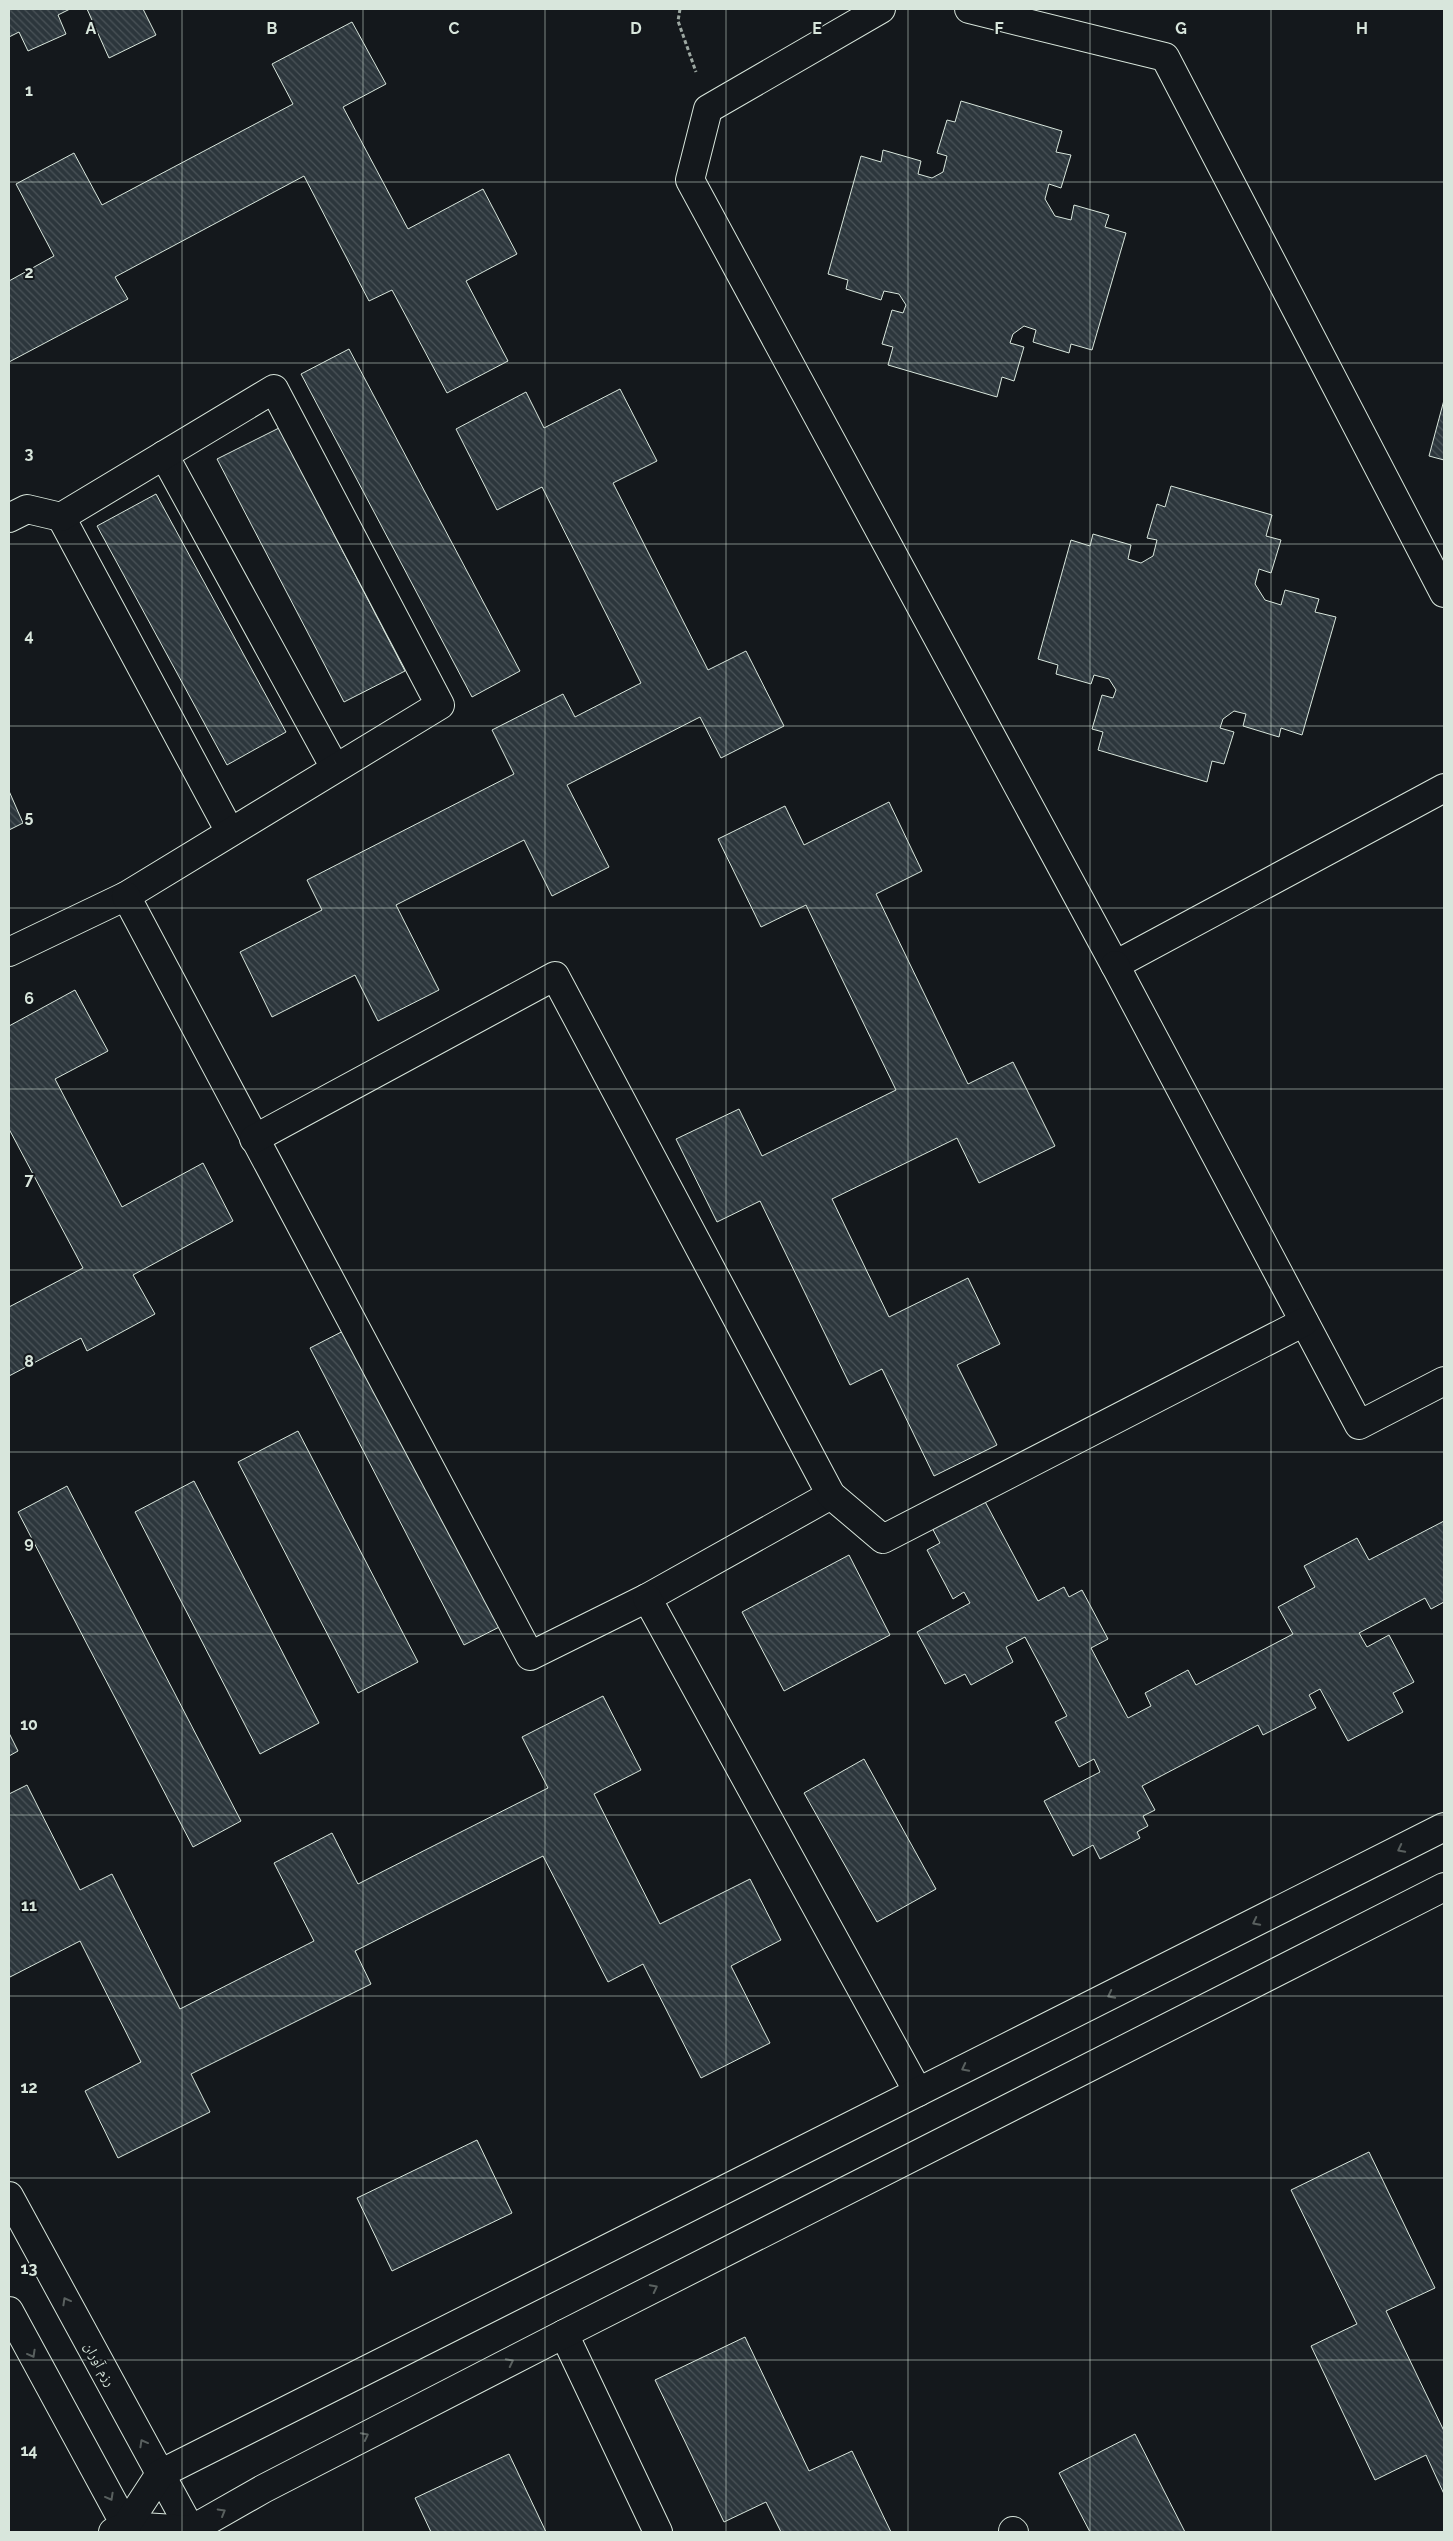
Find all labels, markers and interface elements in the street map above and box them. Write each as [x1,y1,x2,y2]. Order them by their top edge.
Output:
text: A [86,19,97,38]
text: B [267,19,278,38]
text: C [449,19,460,38]
text: D [630,19,642,38]
text: E [812,19,822,38]
text: F [994,19,1004,38]
text: G [1175,19,1187,38]
text: H [1356,19,1368,38]
text: 1 [25,81,33,100]
text: 2 [24,263,34,282]
text: 3 [25,444,34,463]
text: 4 [24,626,34,645]
text: 5 [25,807,34,826]
text: 6 [24,989,34,1008]
text: 7 [25,1170,34,1189]
text: 8 [24,1352,34,1371]
text: 9 [24,1533,34,1552]
text: 10 [20,1715,38,1734]
one-way arrow [1397,1843,1406,1853]
text: 11 [21,1896,37,1915]
one-way arrow [1252,1916,1261,1926]
one-way arrow [1107,1989,1116,1999]
one-way arrow [962,2062,971,2072]
text: 12 [21,2078,37,2097]
text: 13 [21,2259,37,2278]
one-way arrow [649,2284,658,2294]
one-way arrow [62,2297,72,2306]
street label: رزم آوران [80,2339,119,2390]
one-way arrow [26,2349,36,2358]
one-way arrow [505,2358,514,2368]
one-way arrow [360,2432,369,2442]
one-way arrow [139,2440,149,2449]
text: 14 [20,2441,38,2460]
one-way arrow [104,2492,114,2501]
one-way arrow [216,2509,225,2519]

